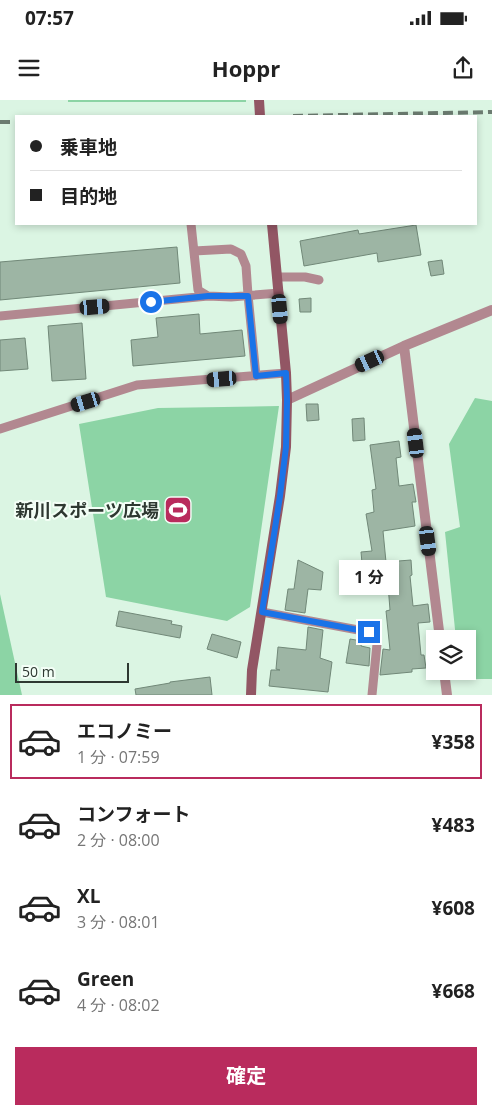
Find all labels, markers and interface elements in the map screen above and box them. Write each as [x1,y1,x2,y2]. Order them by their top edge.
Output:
text: 07:57 [25,5,74,31]
text: Hoppr [212,53,280,83]
icon: menu [15,54,43,82]
icon: share [449,54,477,82]
text: 乗車地 [60,134,117,160]
text: 目的地 [60,183,117,209]
route start [140,291,162,313]
car [271,293,288,325]
car [79,298,110,316]
car [353,348,386,374]
car [206,370,237,388]
car [69,390,102,414]
car [406,427,425,459]
sports icon: 新川スポーツ広場 [163,495,193,525]
place label: 新川スポーツ広場 [15,498,159,522]
car [418,525,437,557]
callout: 1 分 [339,560,399,594]
text: 1 分 [354,566,384,588]
route end [358,621,380,643]
map controls [426,630,476,680]
button: layers [426,630,476,680]
scale bar [15,660,129,683]
text: 50 m [22,662,55,681]
text: エコノミー [77,718,172,744]
icon: car [17,719,62,764]
text: ¥358 [432,729,475,755]
text: 1 分 · 07:59 [77,746,160,768]
text: コンフォート [77,801,190,827]
icon: car [17,802,62,847]
text: ¥483 [432,812,475,838]
text: 2 分 · 08:00 [77,829,160,851]
text: XL [77,883,100,909]
icon: car [17,885,62,930]
text: ¥608 [432,895,475,921]
text: 3 分 · 08:01 [77,911,160,933]
text: Green [77,966,134,992]
icon: car [17,968,62,1013]
text: ¥668 [432,978,475,1004]
text: 4 分 · 08:02 [77,994,160,1016]
button: 確定 [15,1047,477,1105]

